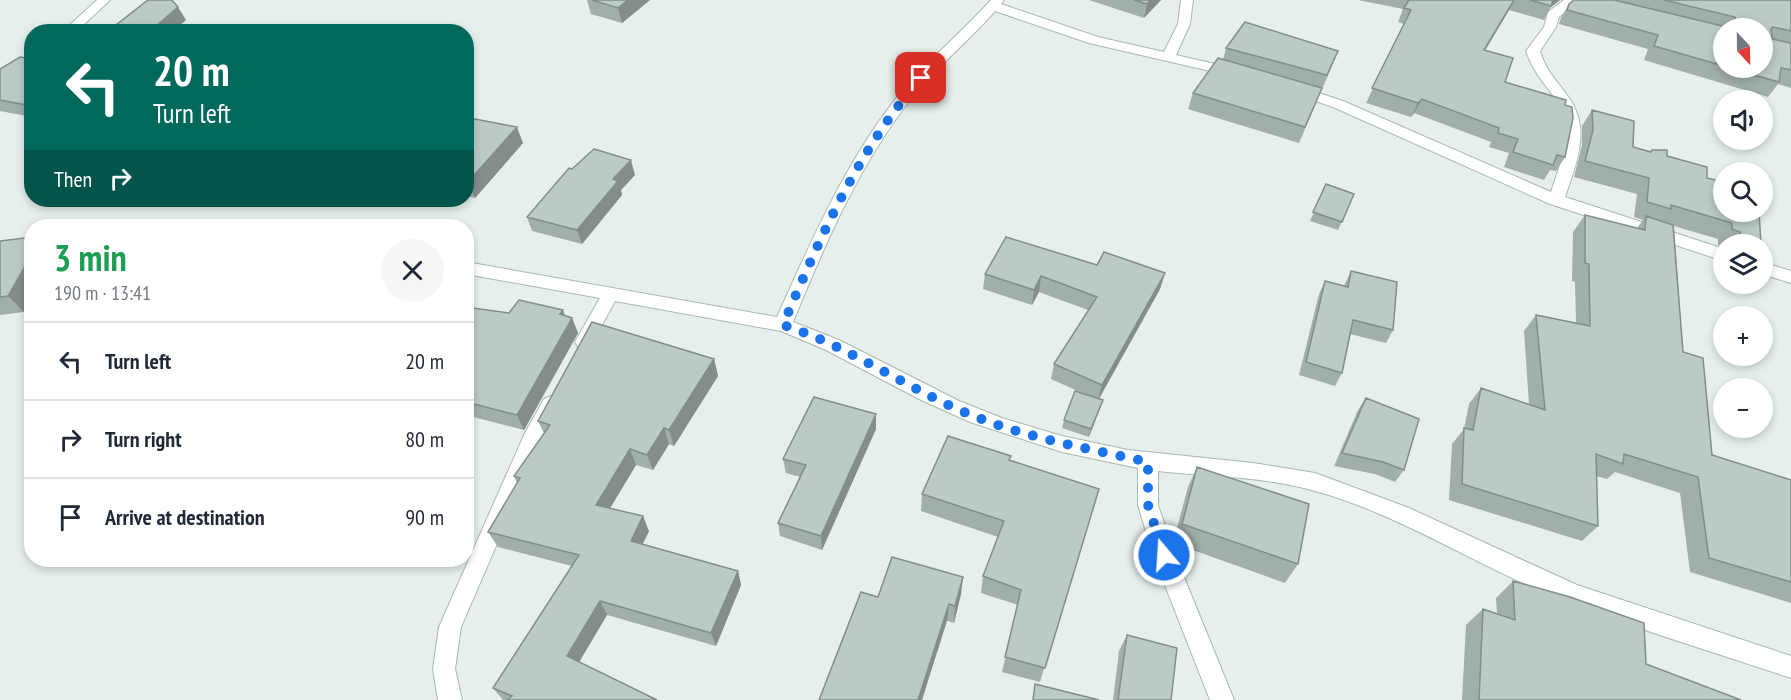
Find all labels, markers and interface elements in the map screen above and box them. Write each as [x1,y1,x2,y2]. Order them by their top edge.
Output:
north arrow [1713,18,1773,78]
map controls [1713,18,1773,438]
text: 20 m [153,43,230,98]
icon: left [54,48,132,126]
pin [895,52,946,103]
icon: arrive [904,61,937,94]
button: sound [1713,90,1773,150]
text: Turn left [153,96,231,130]
icon: right [104,162,137,195]
button: search [1713,162,1773,222]
text: Then [54,165,92,193]
text: 3 min [54,234,127,281]
button: layers [1713,234,1773,294]
button: close [381,239,444,302]
text: 190 m · 13:41 [54,280,151,306]
button: + [1713,306,1773,366]
icon: left [54,345,87,378]
text: Turn left [105,347,171,375]
text: 20 m [405,347,444,375]
button: − [1713,378,1773,438]
icon: right [54,423,87,456]
text: Turn right [105,425,182,453]
text: 80 m [405,425,444,453]
icon: arrive [54,501,87,534]
text: Arrive at destination [105,503,265,531]
text: 90 m [405,503,444,531]
position arrow [1132,523,1196,587]

